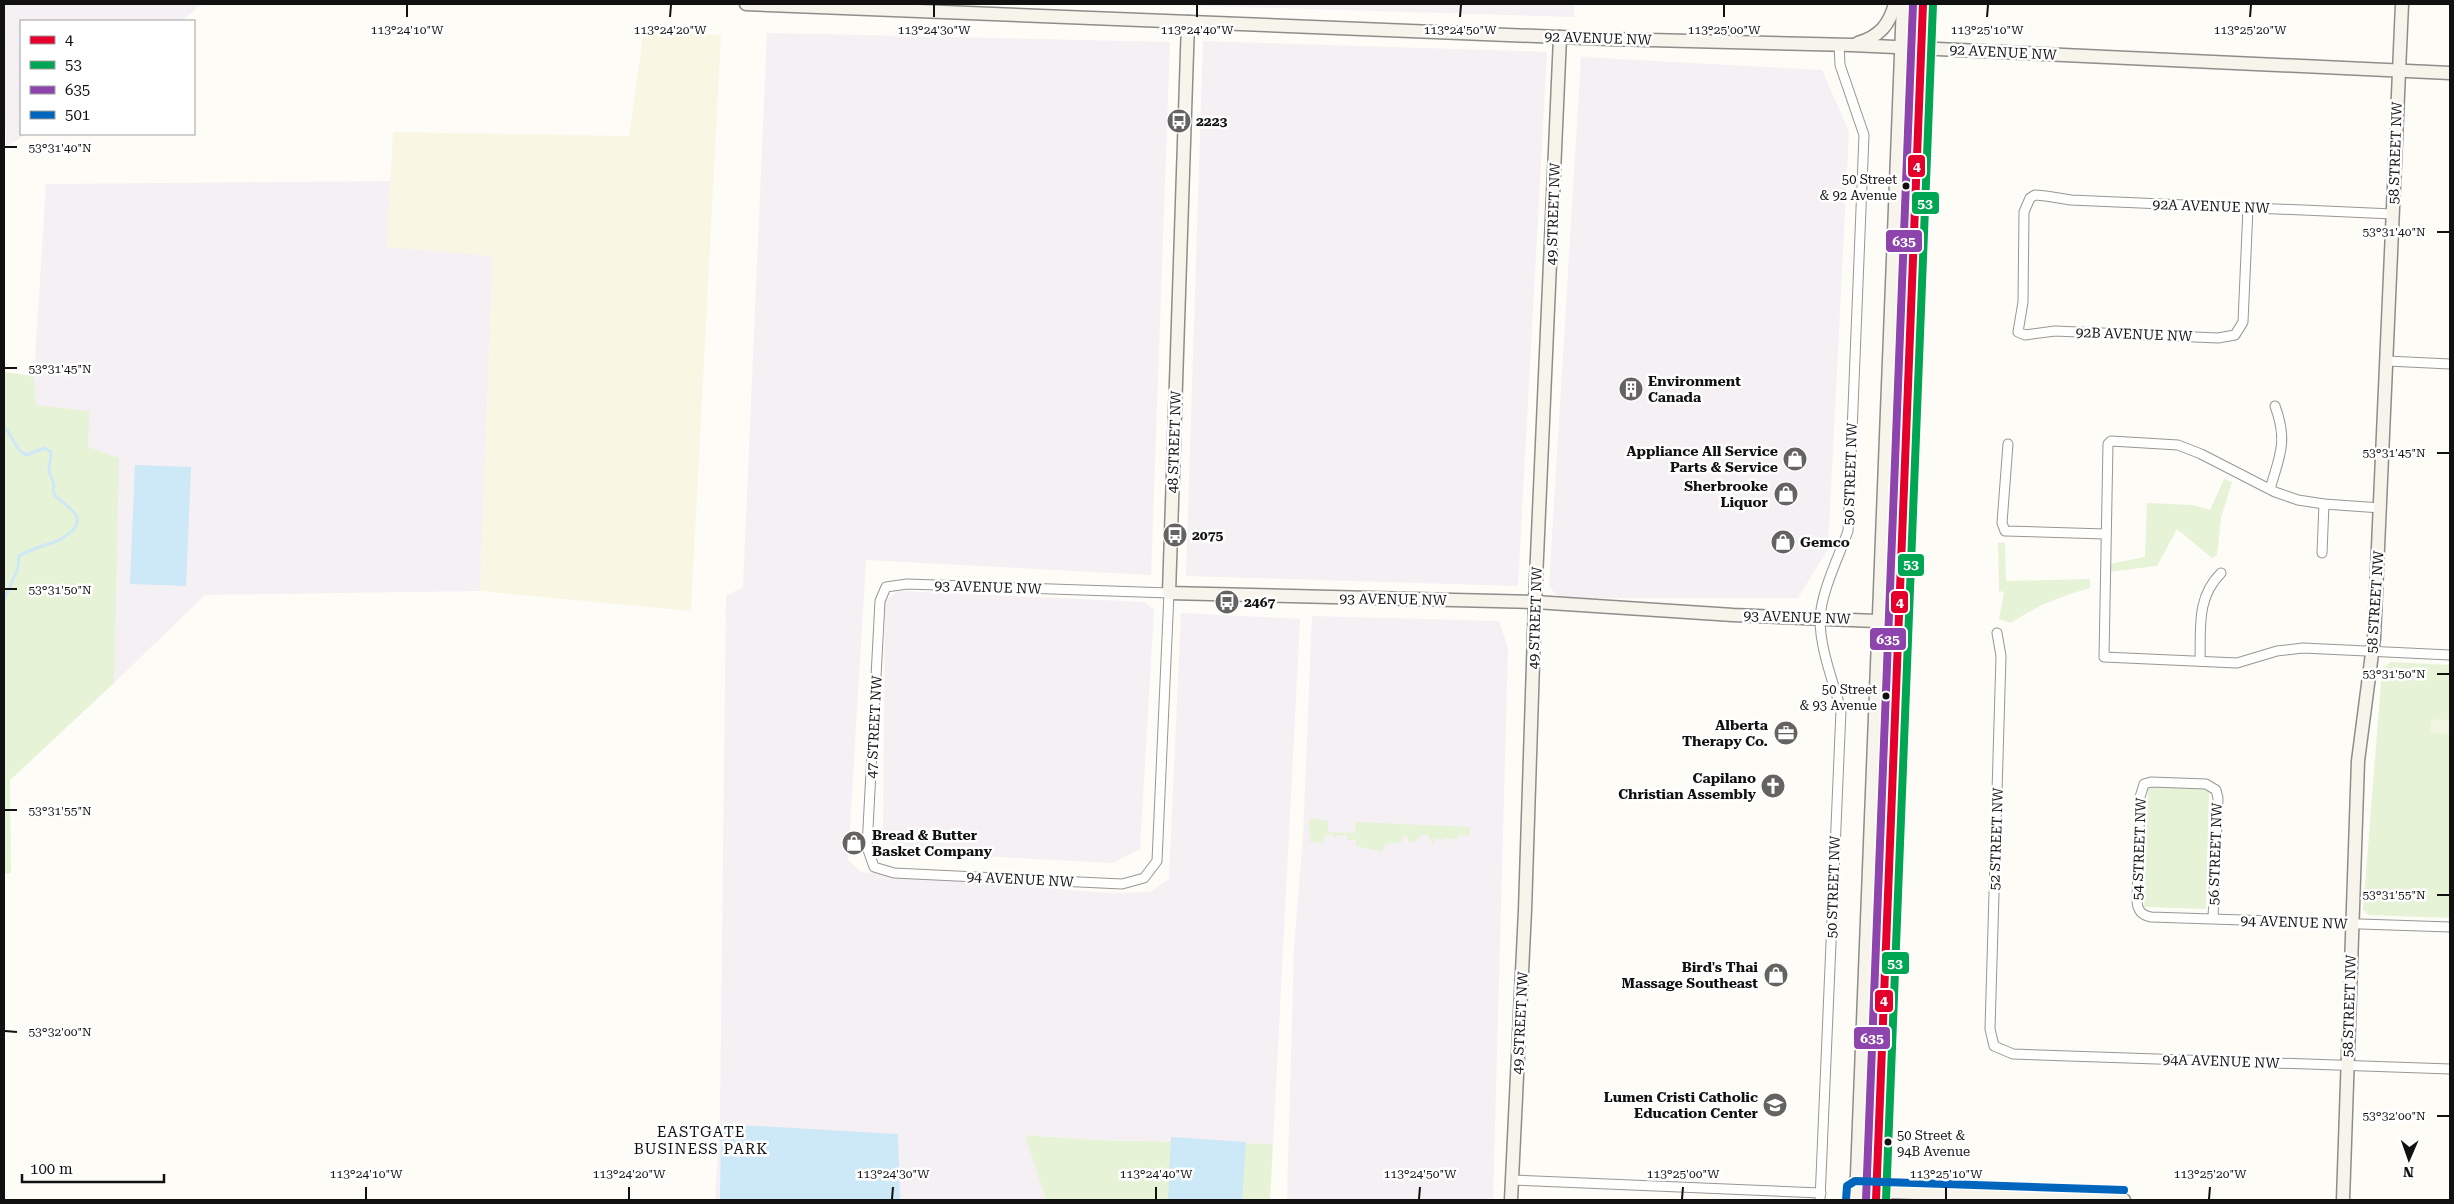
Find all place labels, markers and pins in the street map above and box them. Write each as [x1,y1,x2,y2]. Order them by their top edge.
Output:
bus stop icon: 2223 [1166,108,1192,134]
place label: 2223 [1196,113,1228,129]
place label: 50 Street & 92 Avenue [1820,172,1897,203]
marker: 50 Street & 92 Avenue [1901,181,1911,191]
place label: Environment Canada [1648,373,1741,405]
building icon: Environment Canada [1618,376,1644,402]
place label: Appliance All Service Parts & Service [1626,443,1778,475]
shop icon: Appliance All Service Parts & Service [1782,446,1808,472]
place label: Sherbrooke Liquor [1684,478,1769,510]
shop icon: Sherbrooke Liquor [1773,481,1799,507]
bus stop icon: 2075 [1162,522,1188,548]
place label: 2075 [1192,527,1224,543]
shop icon: Gemco [1770,529,1796,555]
place label: Gemco [1800,534,1850,550]
bus stop icon: 2467 [1214,589,1240,615]
place label: 2467 [1244,594,1276,610]
place label: 50 Street & 93 Avenue [1800,682,1877,713]
marker: 50 Street & 93 Avenue [1881,691,1891,701]
place label: Alberta Therapy Co. [1682,717,1769,749]
office icon: Alberta Therapy Co. [1773,720,1799,746]
place label: Capilano Christian Assembly [1618,770,1757,802]
church icon: Capilano Christian Assembly [1760,773,1786,799]
place label: Bread & Butter Basket Company [872,827,992,859]
shop icon: Bread & Butter Basket Company [841,830,867,856]
place label: Bird's Thai Massage Southeast [1622,959,1758,991]
shop icon: Bird's Thai Massage Southeast [1763,962,1789,988]
place label: Lumen Cristi Catholic Education Center [1604,1089,1759,1121]
school or university icon: Lumen Cristi Catholic Education Center [1762,1092,1788,1118]
place label: 50 Street & 94B Avenue [1897,1128,1970,1159]
marker: 50 Street & 94B Avenue [1883,1137,1893,1147]

